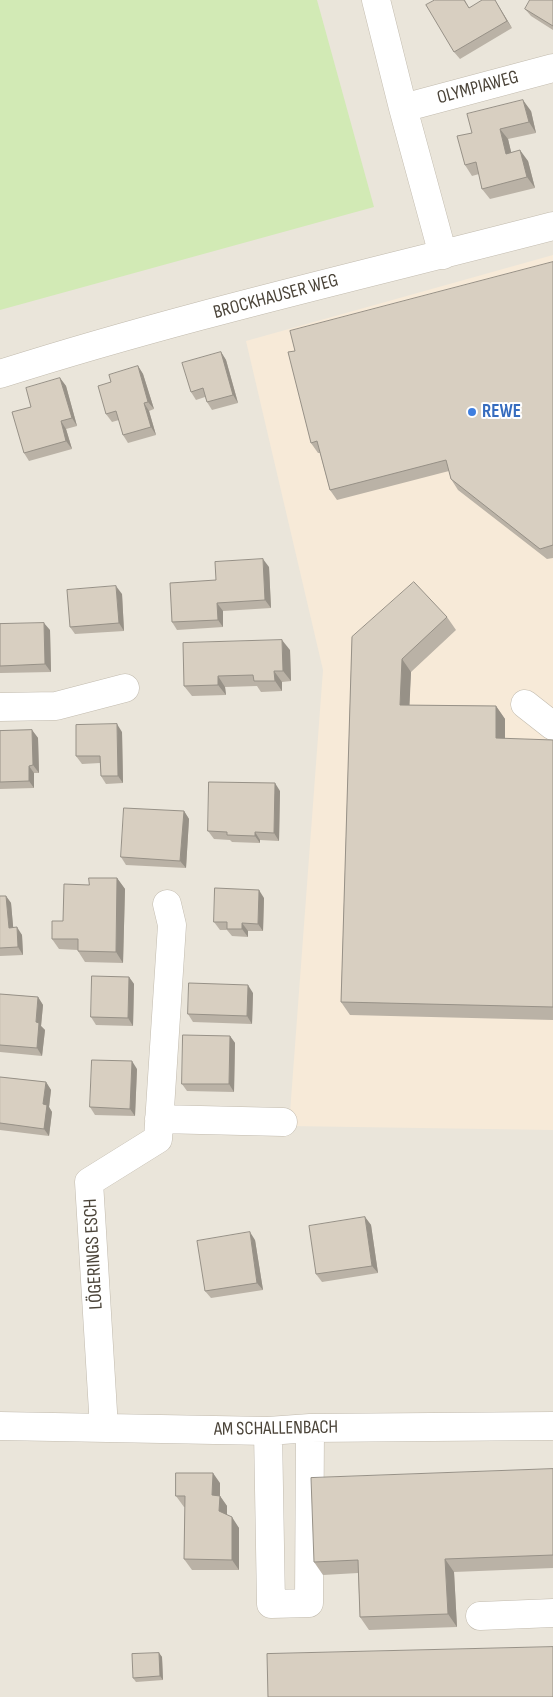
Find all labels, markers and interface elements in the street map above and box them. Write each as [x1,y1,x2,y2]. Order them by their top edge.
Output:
street label: OLYMPIAWEG [435,66,521,110]
street label: BROCKHAUSER WEG [211,269,341,325]
place label: REWE [482,401,521,423]
marker: REWE [466,406,478,418]
street label: LÖGERINGS ESCH [80,1198,108,1310]
street label: AM SCHALLENBACH [214,1417,338,1441]

